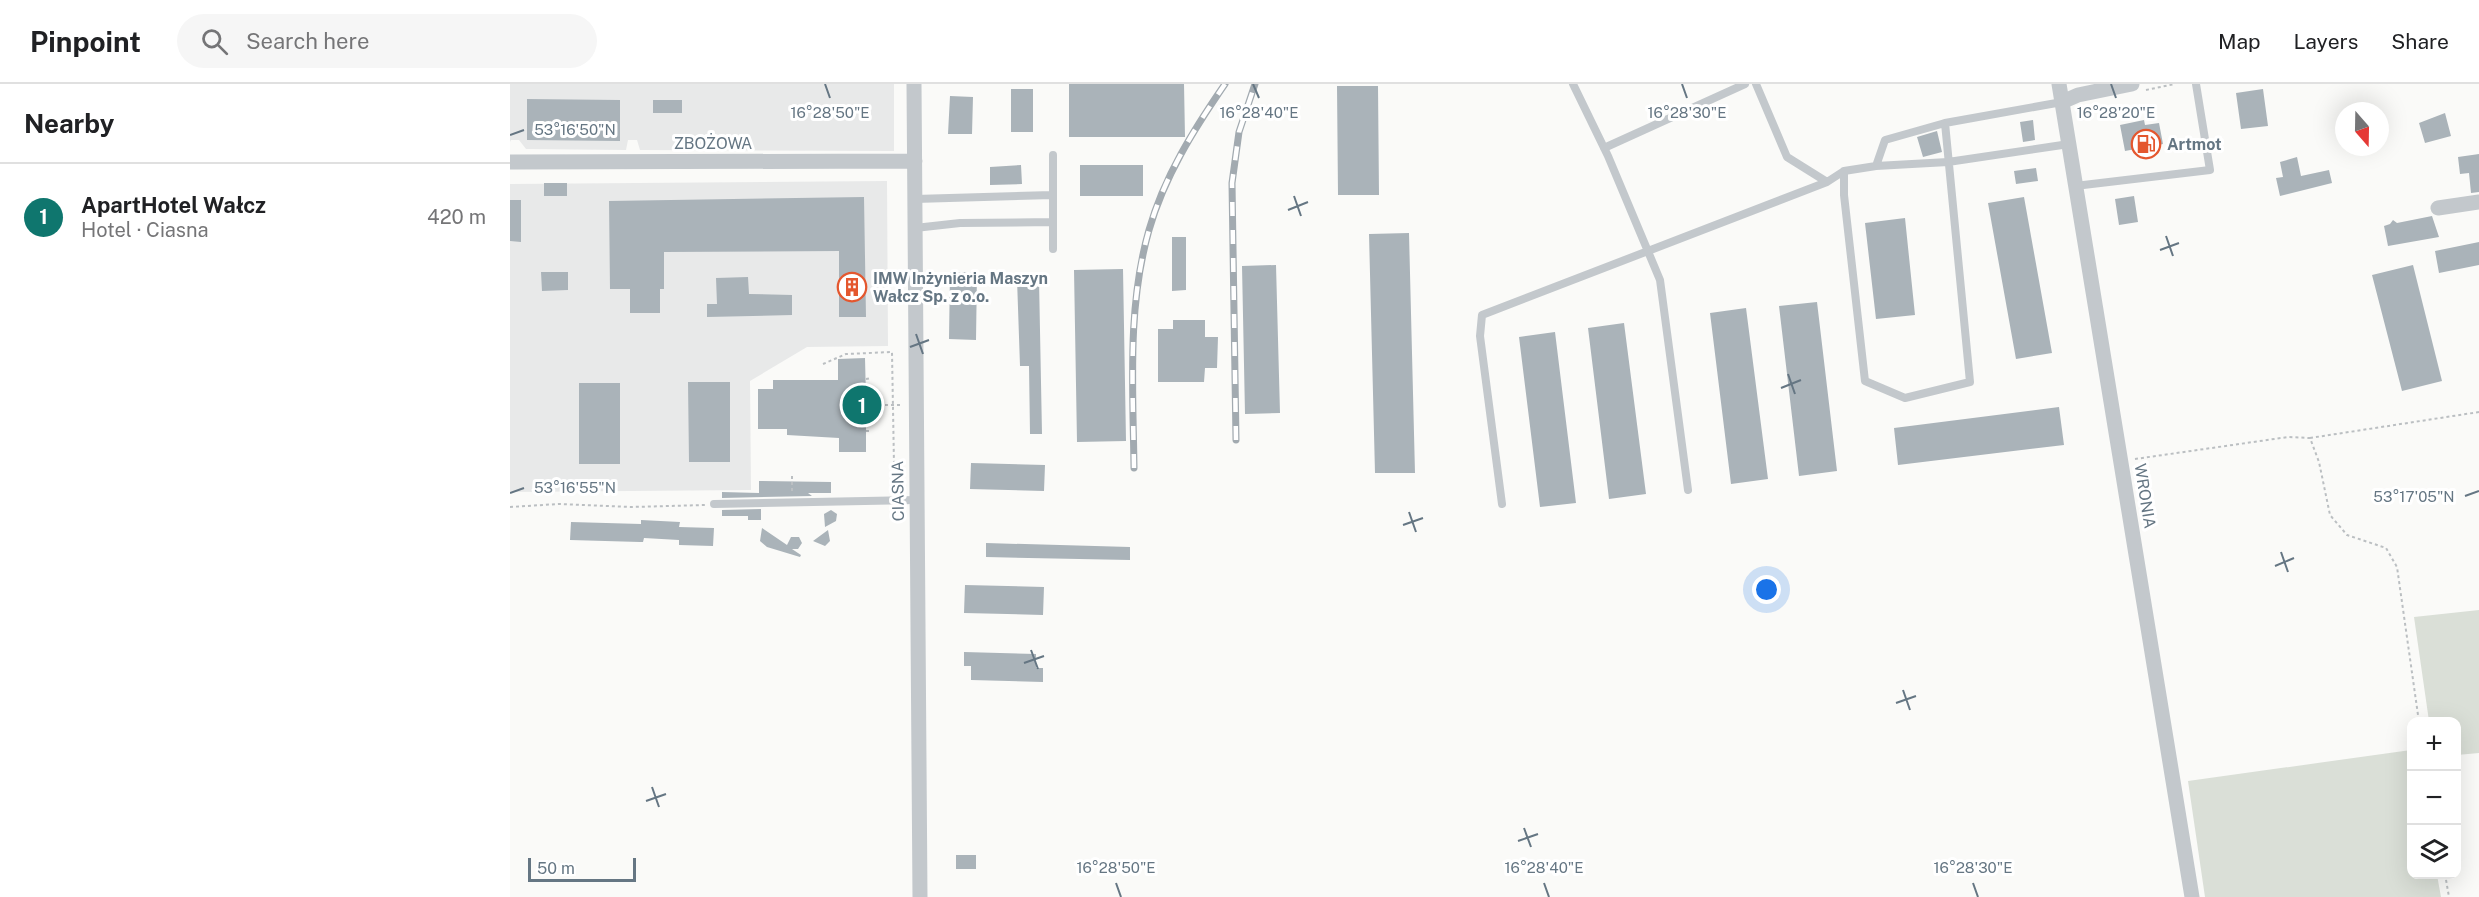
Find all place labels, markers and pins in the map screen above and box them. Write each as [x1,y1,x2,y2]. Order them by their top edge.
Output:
fuel station icon: Artmot [2130,128,2162,160]
place label: Artmot [2167,135,2222,154]
place label: IMW Inżynieria Maszyn Wałcz Sp. z o.o. [873,269,1048,306]
building icon: IMW Inżynieria Maszyn Wałcz Sp. z o.o. [836,271,868,303]
pin: 1 [842,382,882,428]

